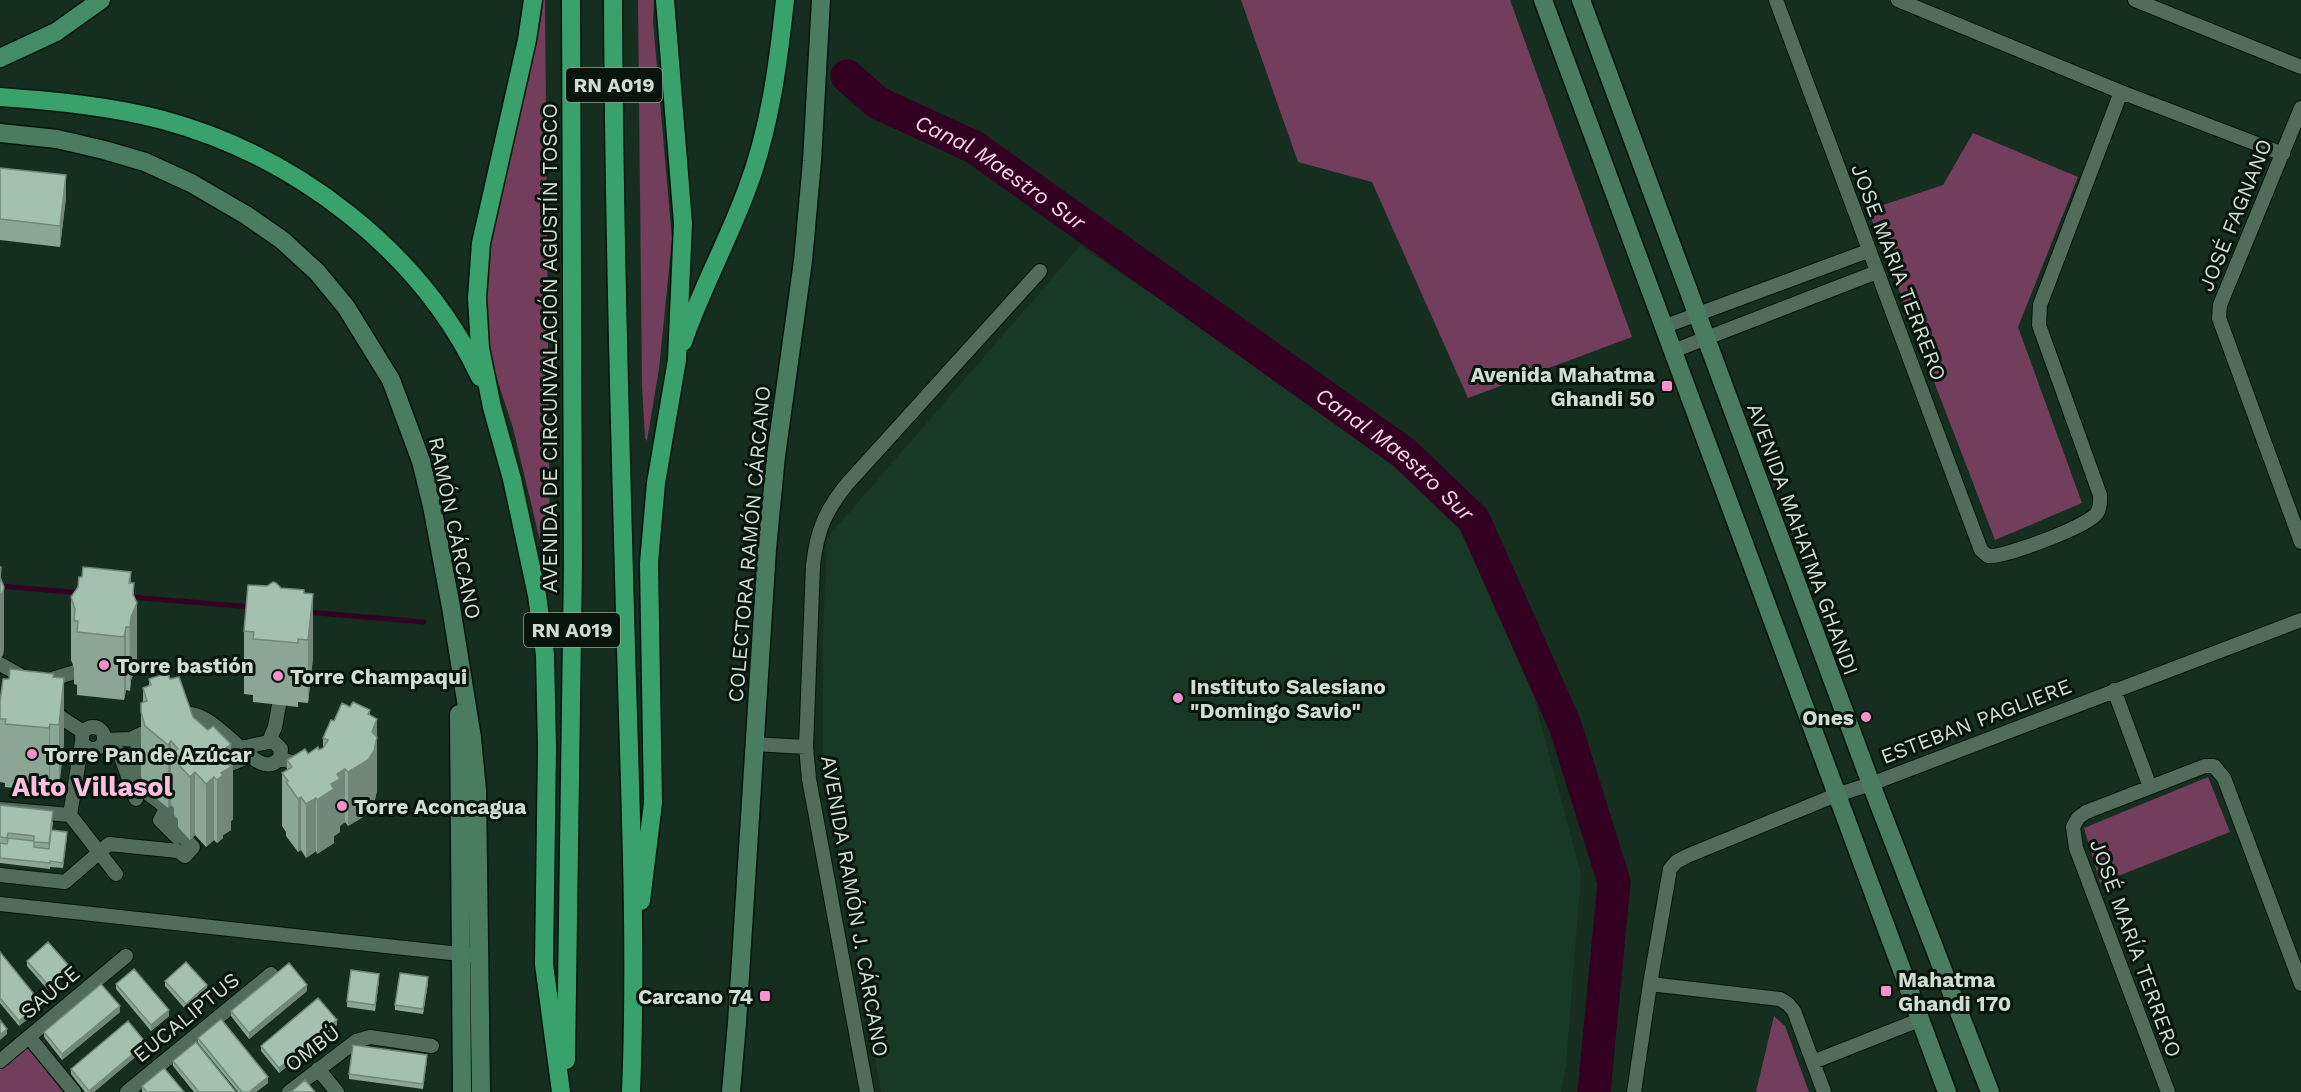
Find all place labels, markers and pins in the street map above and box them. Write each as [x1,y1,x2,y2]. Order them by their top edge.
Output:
place label: Avenida Mahatma Ghandi 50 [1471,362,1656,411]
marker: Avenida Mahatma Ghandi 50 [1660,379,1674,393]
place label: Torre bastión [116,653,254,678]
marker: Torre bastión [97,658,111,672]
place label: Torre Champaqui [290,664,467,689]
marker: Torre Champaqui [271,669,285,683]
place label: Instituto Salesiano "Domingo Savio" [1190,674,1386,723]
marker: Instituto Salesiano "Domingo Savio" [1171,691,1185,705]
place label: Ones [1802,705,1854,730]
marker: Ones [1859,710,1873,724]
place label: Torre Pan de Azúcar [44,742,252,767]
marker: Torre Pan de Azúcar [25,747,39,761]
place label: Torre Aconcagua [354,794,527,819]
marker: Torre Aconcagua [335,799,349,813]
place label: Mahatma Ghandi 170 [1898,967,2011,1016]
place label: Carcano 74 [638,984,753,1009]
marker: Mahatma Ghandi 170 [1879,984,1893,998]
marker: Carcano 74 [758,989,772,1003]

